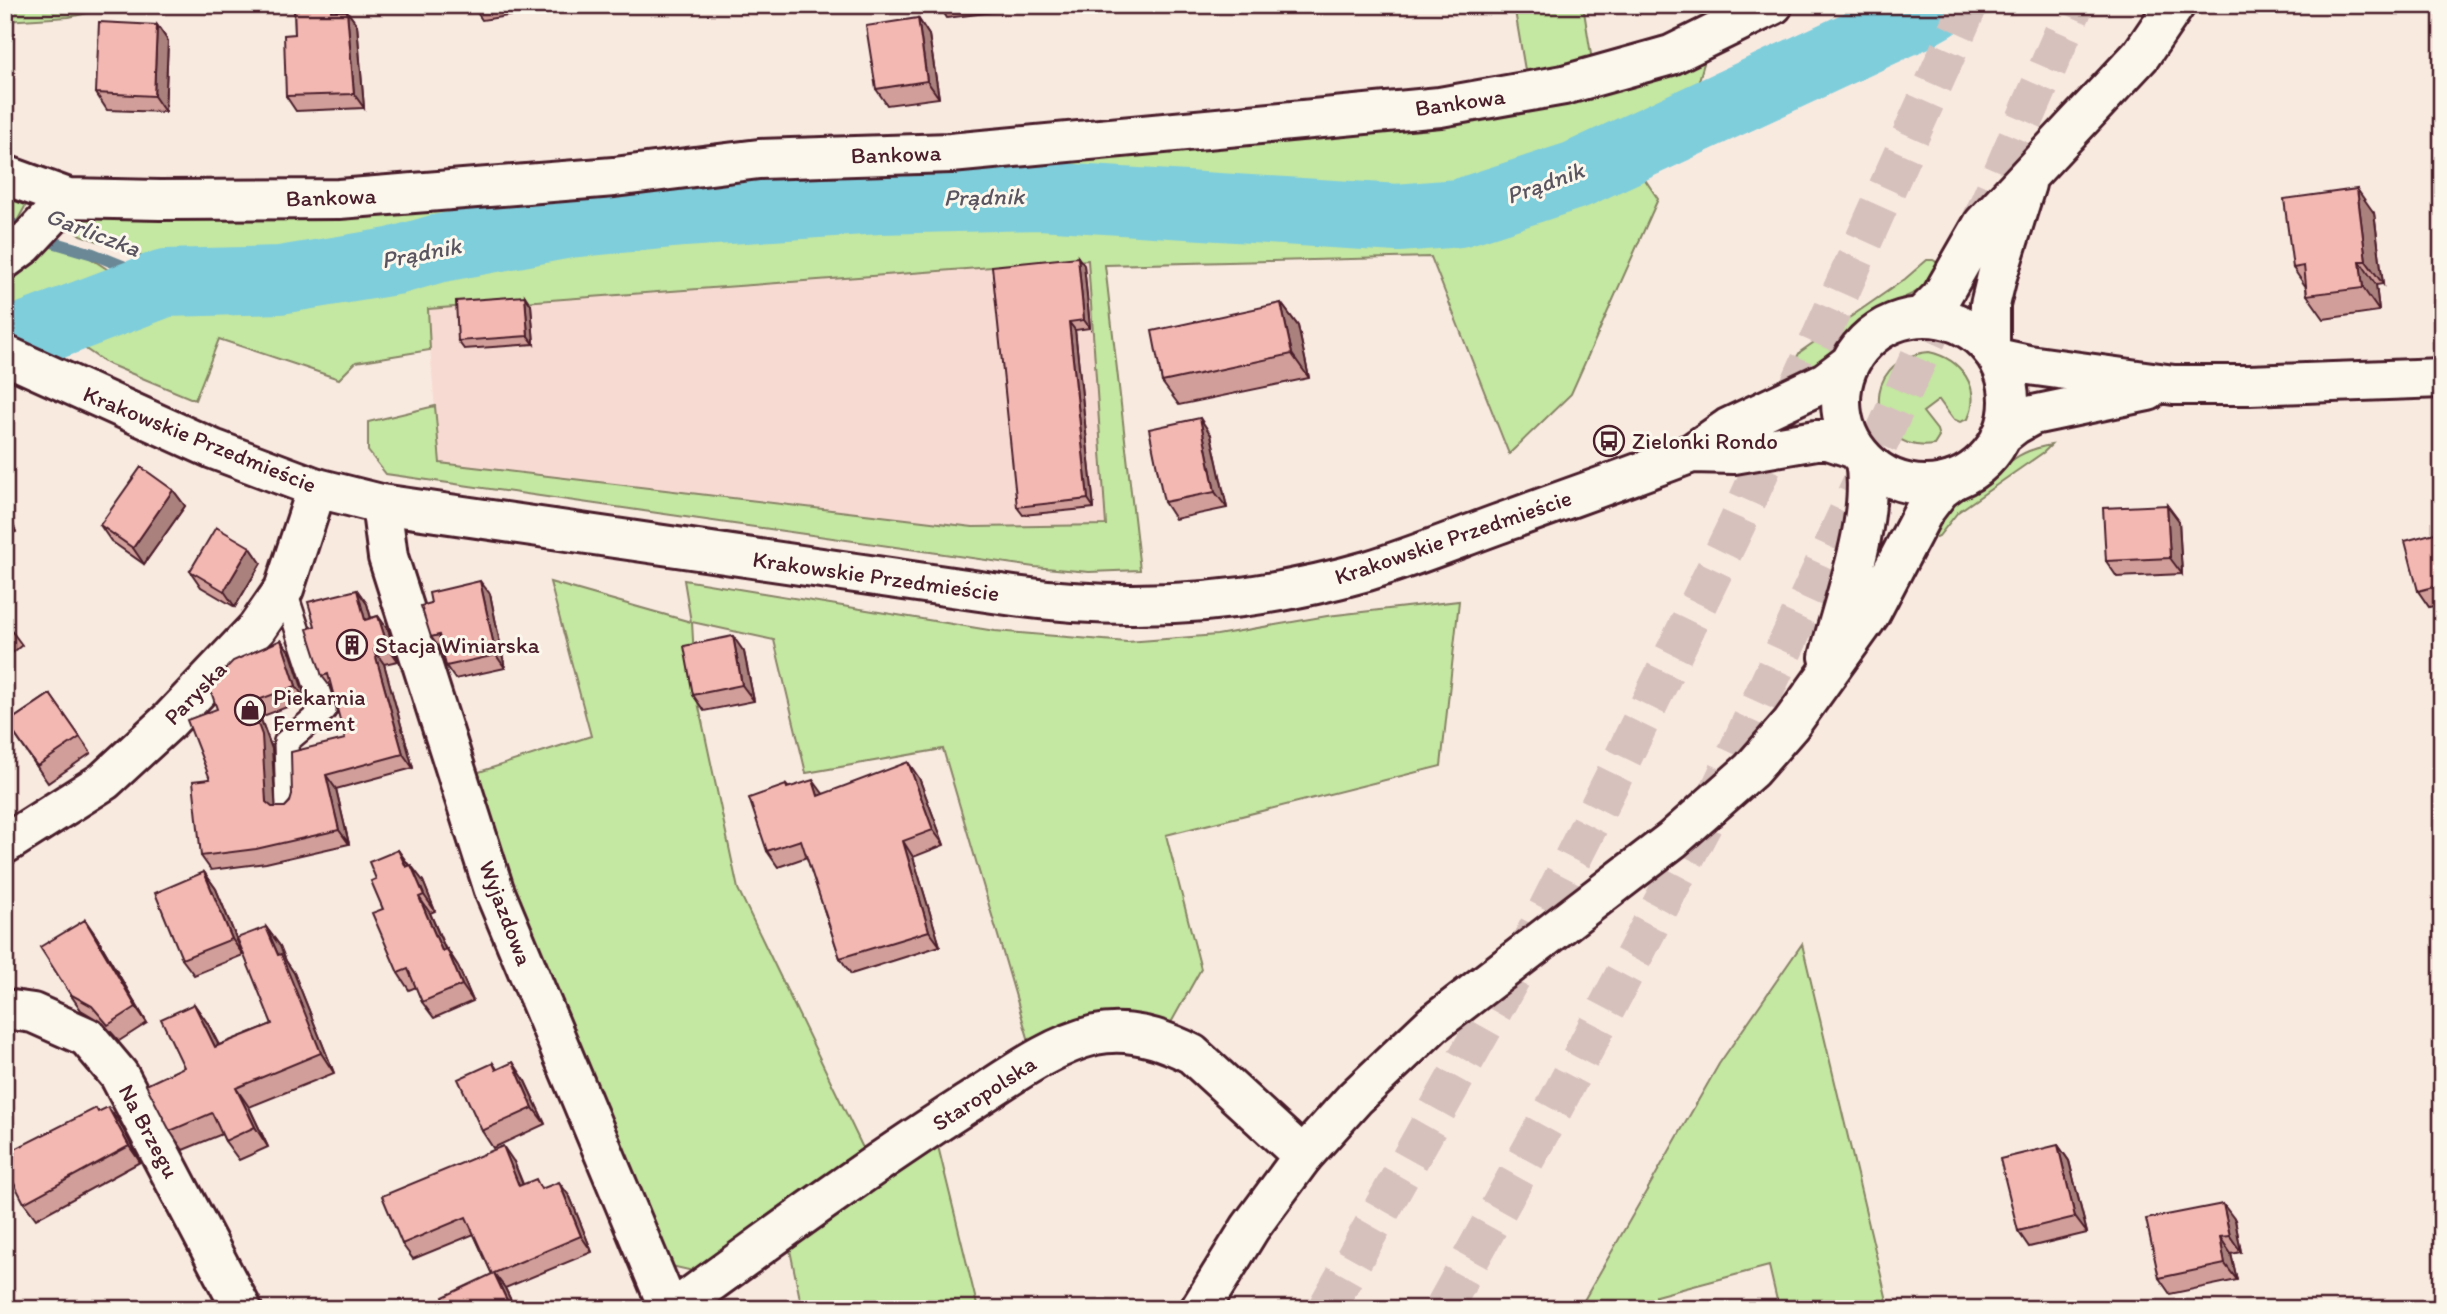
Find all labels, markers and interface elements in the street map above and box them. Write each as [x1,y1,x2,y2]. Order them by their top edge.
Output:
street label: Bankowa [1413,82,1507,122]
street label: Bankowa [850,138,942,170]
water label: Prądnik [1502,155,1589,210]
street label: Bankowa [285,181,377,213]
water label: Prądnik [943,181,1026,212]
water label: Garliczka [42,200,145,263]
water label: Prądnik [379,230,465,274]
street label: Krakowskie Przedmieście [79,379,321,499]
bus stop icon: Zielonki Rondo [1592,424,1626,458]
place label: Zielonki Rondo [1632,427,1778,455]
street label: Krakowskie Przedmieście [1331,483,1575,591]
street label: Krakowskie Przedmieście [751,545,1001,607]
building icon: Stacja Winiarska [335,628,369,662]
place label: Stacja Winiarska [375,631,540,659]
street label: Paryska [158,655,232,731]
place label: Piekarnia Ferment [273,683,366,737]
shop icon: Piekarnia Ferment [233,693,267,727]
street label: Wyjazdowa [473,856,539,970]
street label: Staropolska [927,1049,1041,1137]
street label: Na Brzegu [113,1079,185,1183]

